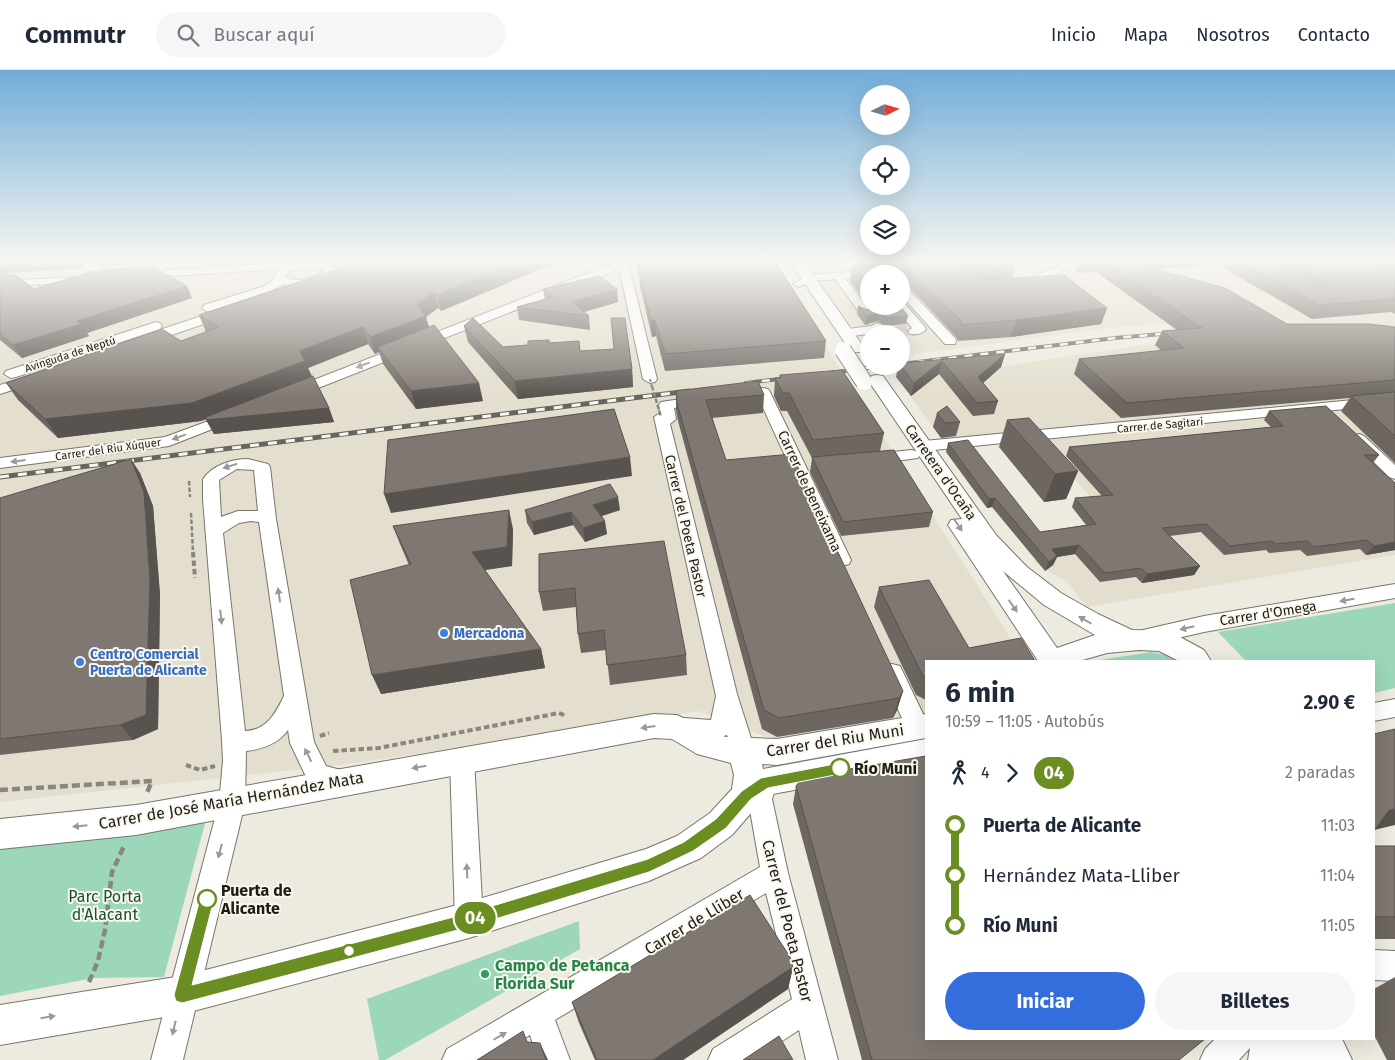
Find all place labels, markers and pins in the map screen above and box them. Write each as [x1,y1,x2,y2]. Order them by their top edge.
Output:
place label: Mercadona [454,625,525,642]
marker: Mercadona [438,627,450,639]
place label: Centro Comercial Puerta de Alicante [90,646,207,679]
marker: Centro Comercial Puerta de Alicante [74,656,86,668]
marker: Río Muni [830,758,850,778]
place label: Río Muni [854,759,917,778]
place label: Puerta de Alicante [220,881,292,918]
marker: Puerta de Alicante [197,889,217,909]
unlabelled marker [342,944,356,958]
place label: Campo de Petanca Florida Sur [495,956,630,993]
marker: Campo de Petanca Florida Sur [479,968,491,980]

